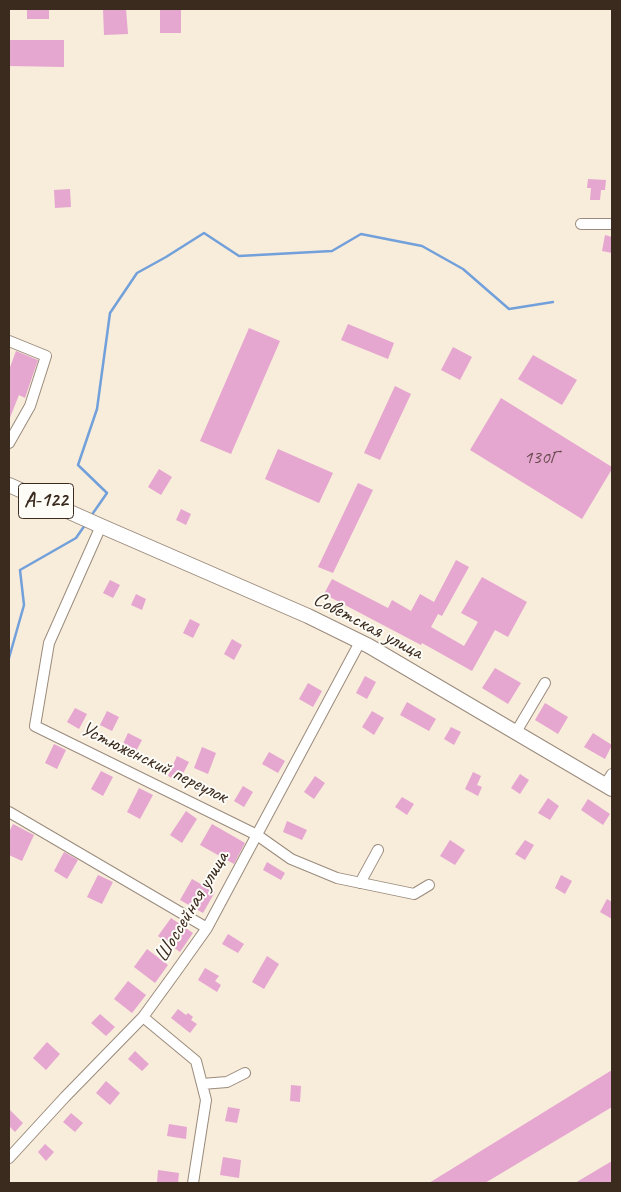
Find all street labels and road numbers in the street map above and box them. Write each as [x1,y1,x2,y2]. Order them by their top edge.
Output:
road number: А-122 [18,484,74,518]
street label: Советская улица [309,587,427,665]
street label: Устюженский переулок [76,717,232,809]
street label: Шоссейная улица [149,847,235,967]

